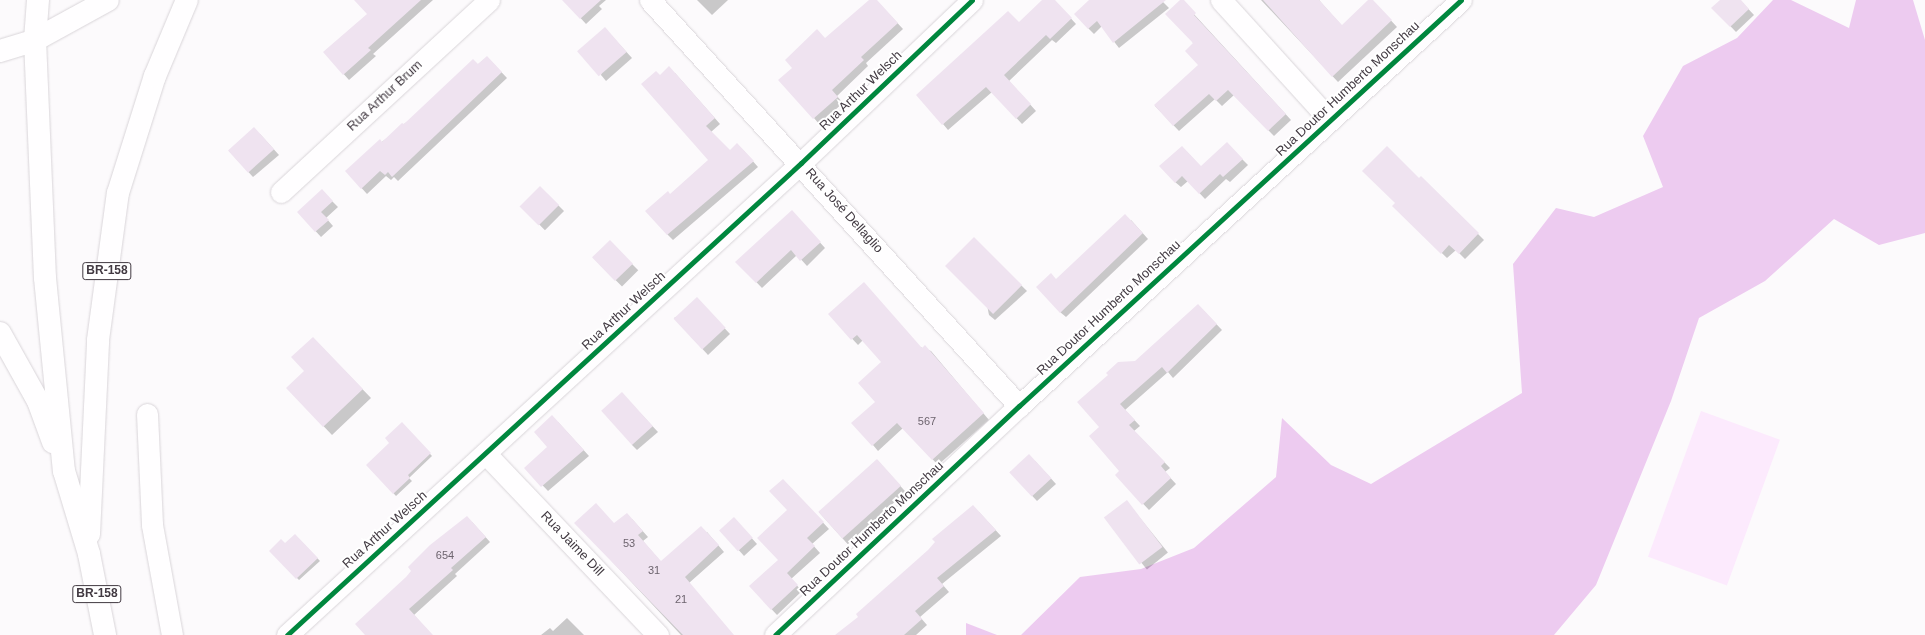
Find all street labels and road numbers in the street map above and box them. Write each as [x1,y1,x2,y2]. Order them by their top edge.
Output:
street label: Rua Doutor Humberto Monschau [1273,18,1423,160]
street label: Rua Arthur Welsch [816,48,906,134]
street label: Rua Arthur Brum [344,57,426,135]
street label: Rua José Dellaglio [802,166,886,256]
street label: Rua Doutor Humberto Monschau [1034,237,1184,379]
road number: BR-158 [82,261,132,281]
street label: Rua Arthur Welsch [579,268,669,354]
street label: Rua Doutor Humberto Monschau [797,458,947,600]
street label: Rua Arthur Welsch [339,488,431,572]
street label: Rua Jaime Dill [537,508,607,580]
road number: BR-158 [72,584,122,604]

